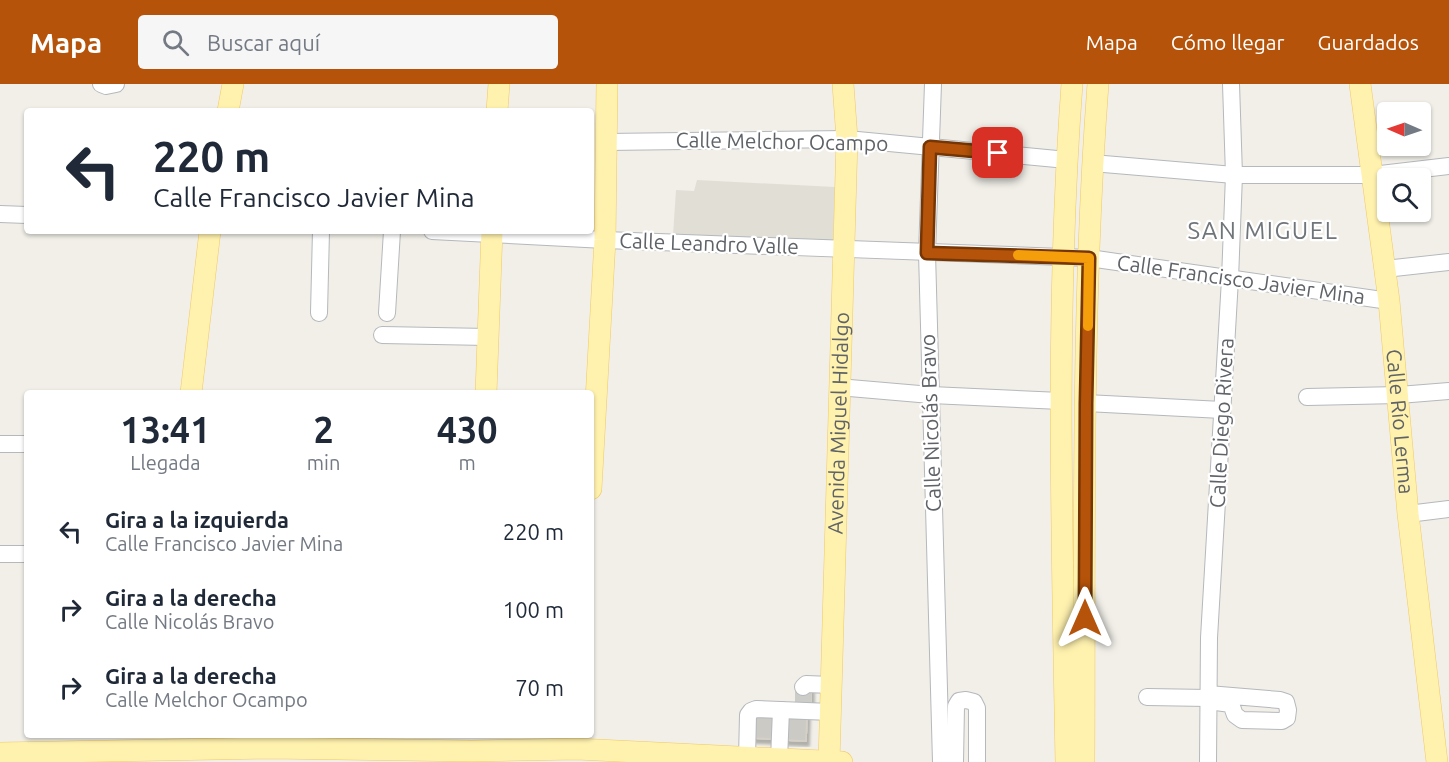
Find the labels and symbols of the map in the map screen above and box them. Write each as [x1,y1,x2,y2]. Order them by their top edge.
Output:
north arrow [1377,102,1431,156]
street label: Calle Melchor Ocampo [675,127,889,155]
pin [972,127,1023,178]
district label: SAN MIGUEL [1188,217,1338,244]
street label: Calle Leandro Valle [619,228,799,258]
street label: Calle Francisco Javier Mina [1116,250,1367,308]
street label: Avenida Miguel Hidalgo [823,312,853,535]
street label: Calle Nicolás Bravo [915,334,945,512]
street label: Calle Diego Rivera [1205,337,1237,509]
street label: Calle Río Lerma [1382,348,1419,495]
position arrow [1053,586,1117,650]

